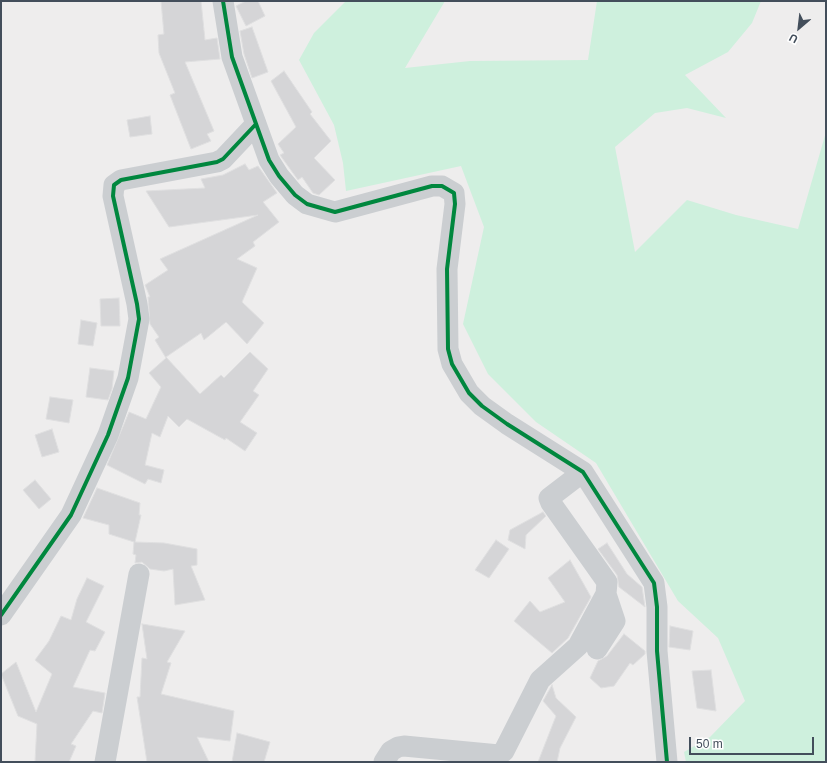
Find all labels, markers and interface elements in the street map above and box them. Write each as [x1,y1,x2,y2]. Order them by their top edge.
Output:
north arrow [779,8,819,48]
text: U [787,31,800,46]
scale bar [691,729,816,755]
text: 50 m [696,737,723,751]

